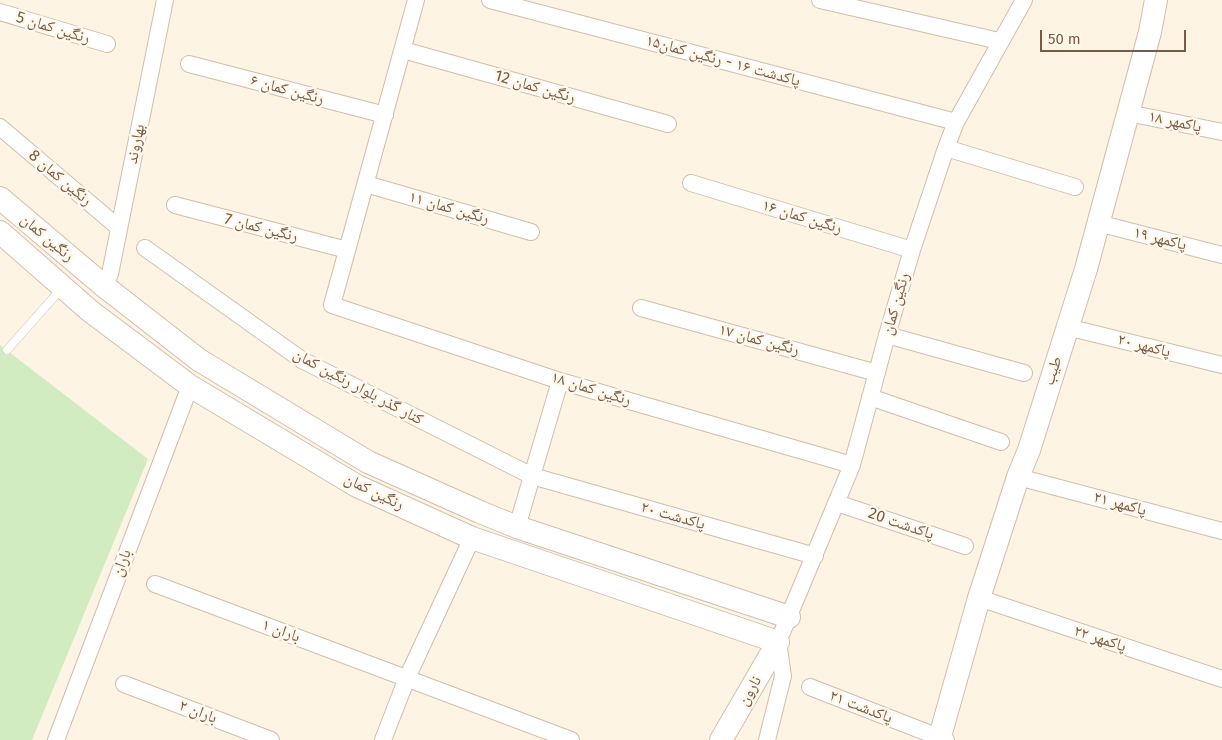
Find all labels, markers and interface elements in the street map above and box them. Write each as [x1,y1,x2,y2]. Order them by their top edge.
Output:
street label: رنگین کمان 5 [14,8,92,48]
scale bar [1042,20,1188,52]
text: 50 m [1048,30,1081,48]
street label: پاکدشت ۱۶ - رنگین کمان۱۵ [644,31,802,91]
street label: رنگین کمان 12 [492,66,578,108]
street label: رنگین کمان ۶ [248,71,326,109]
street label: پاکمهر ۱۸ [1147,107,1203,137]
street label: بهاروند [123,122,149,166]
street label: رنگین کمان 8 [24,146,96,210]
street label: رنگین کمان ۱۱ [407,187,491,229]
street label: رنگین کمان ۱۶ [760,196,844,238]
street label: رنگین کمان [16,210,78,266]
street label: رنگین کمان 7 [222,210,300,246]
street label: پاکمهر ۱۹ [1132,223,1188,255]
street label: رنگین کمان [878,271,914,337]
street label: رنگین کمان ۱۷ [717,320,801,360]
street label: پاکمهر ۲۰ [1116,330,1172,362]
street label: کنار گذر بلوار رنگین کمان [290,345,426,429]
street label: طیب [1039,354,1067,388]
street label: رنگین کمان ۱۸ [549,368,633,410]
street label: رنگین کمان [341,469,407,515]
street label: پاکمهر ۲۱ [1091,488,1149,520]
street label: پاکدشت ۲۰ [639,498,707,534]
street label: پاکدشت 20 [866,504,936,544]
street label: باران [108,547,136,579]
street label: باران ۱ [259,615,303,647]
street label: پاکمهر ۲۲ [1071,622,1129,656]
street label: نارون [734,673,766,709]
street label: پاکدشت ۲۱ [827,686,895,728]
street label: باران ۲ [176,696,220,728]

